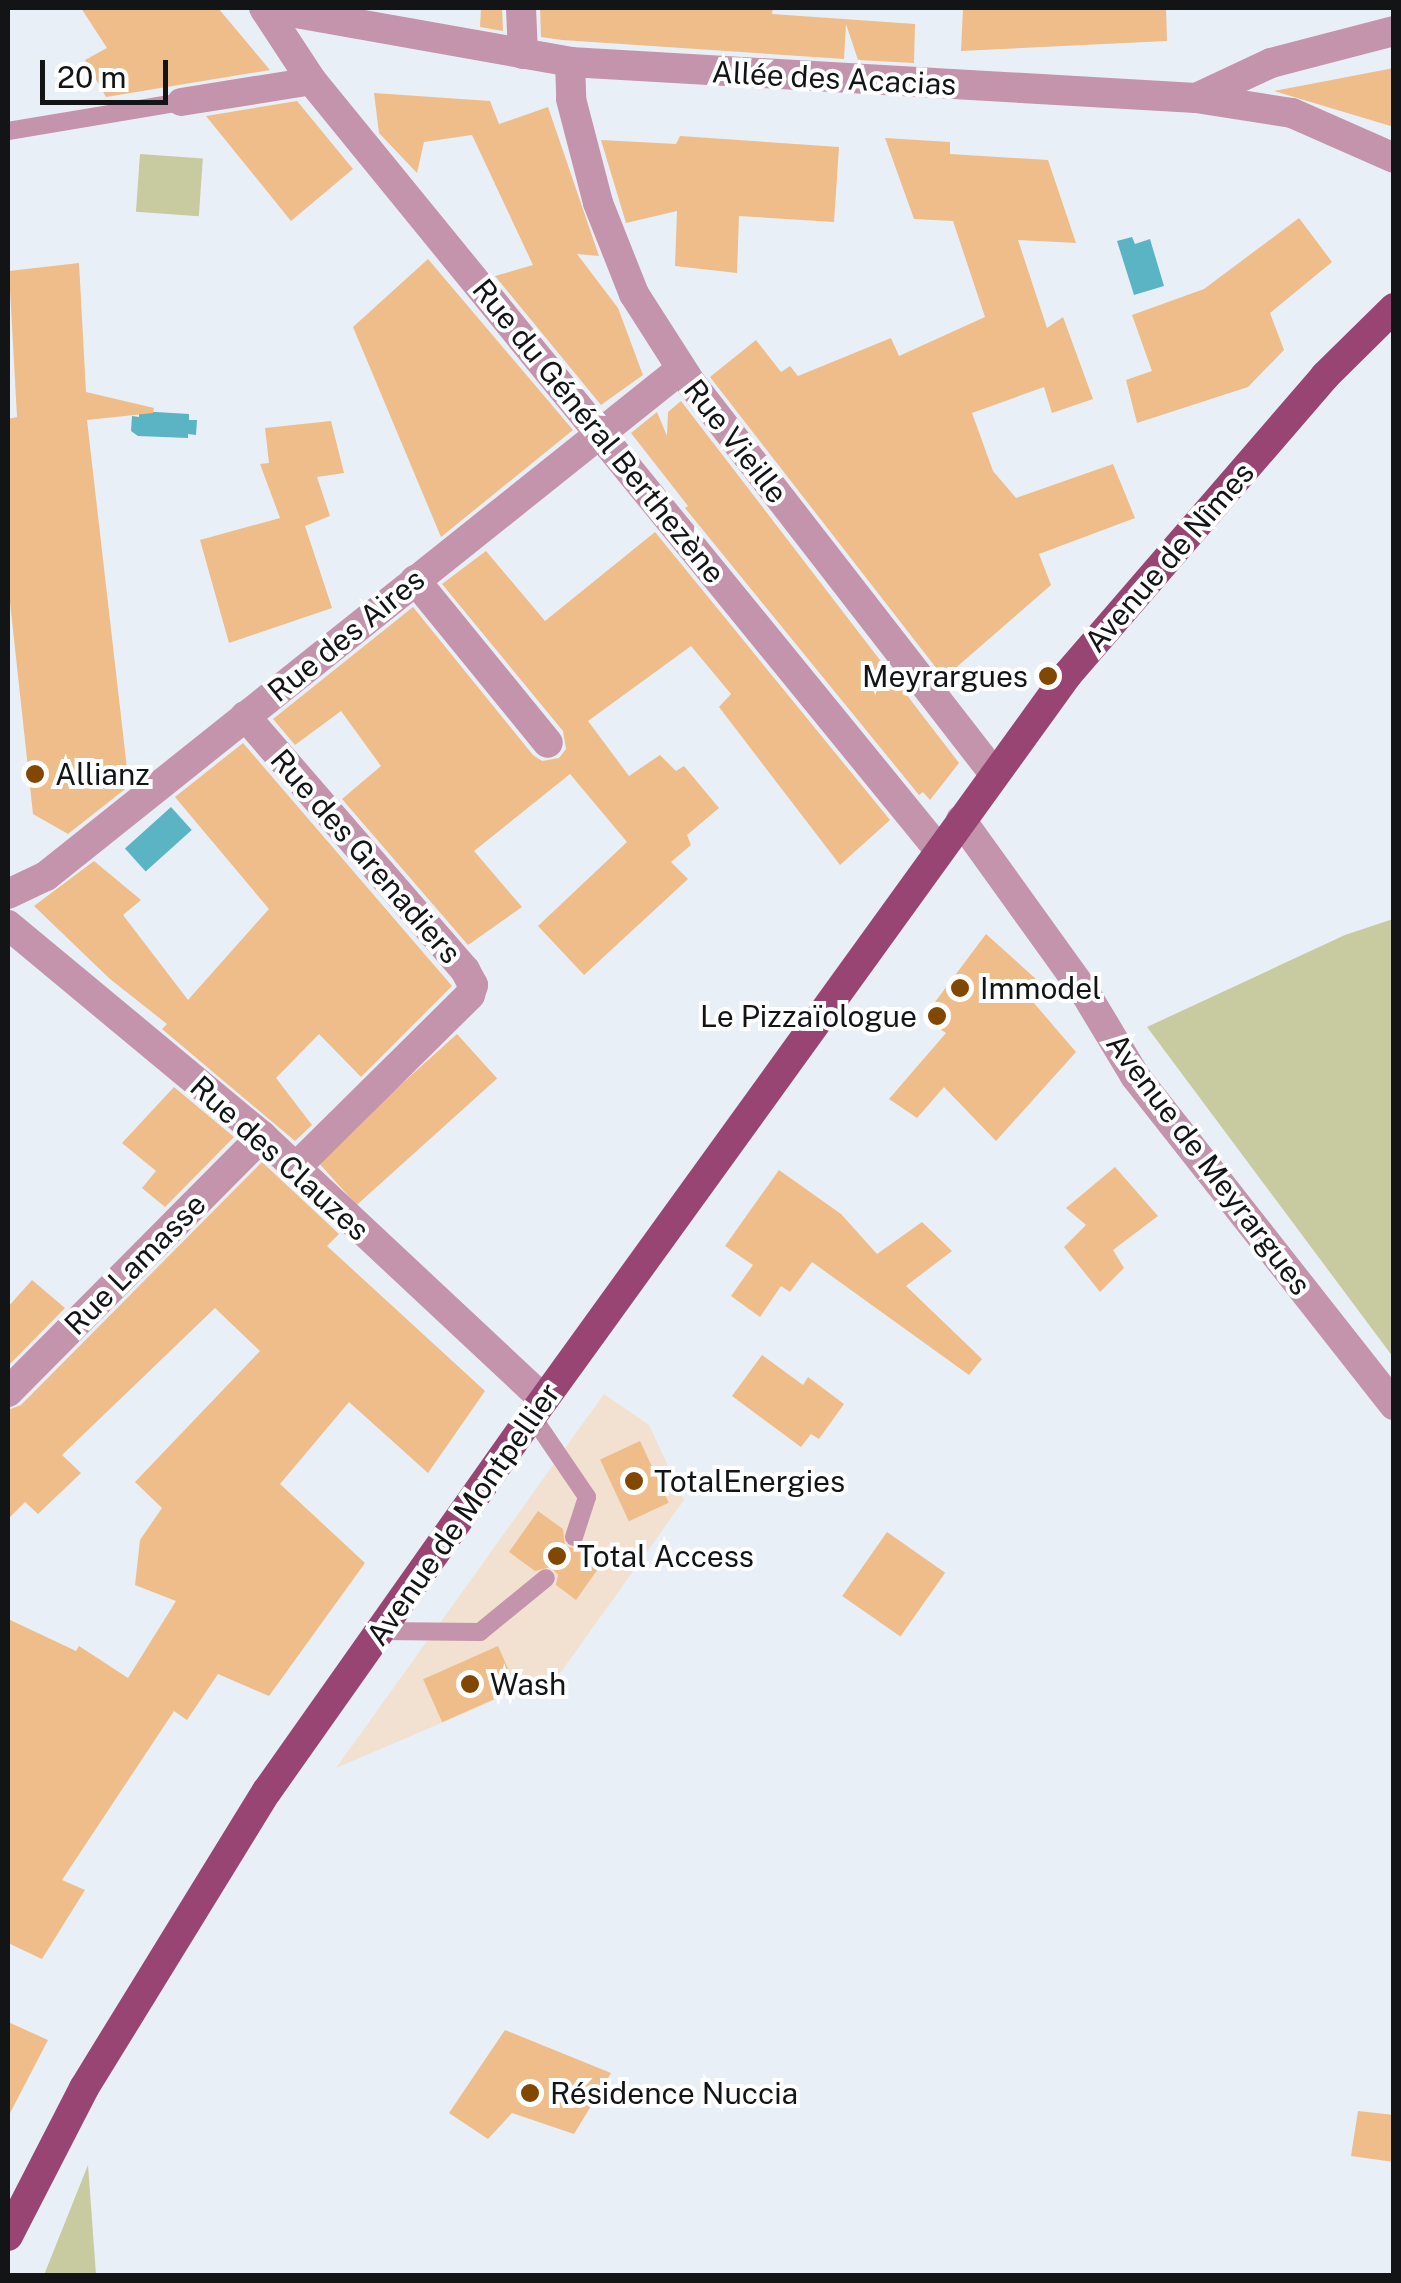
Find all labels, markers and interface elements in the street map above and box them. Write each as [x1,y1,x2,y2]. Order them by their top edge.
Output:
scale bar [45,40,172,102]
street label: Allée des Acacias [710,54,958,102]
text: 20 m [57,59,126,95]
street label: Rue du Général Berthezène [465,271,733,591]
street label: Rue Vieille [676,372,796,510]
street label: Avenue de Nîmes [1076,454,1262,660]
street label: Rue des Aires [260,561,432,709]
place label: Meyrargues [862,658,1028,694]
marker: Meyrargues [1037,665,1059,687]
street label: Rue des Grenadiers [263,741,469,971]
place label: Allianz [55,756,150,792]
marker: Allianz [24,763,46,785]
place label: Immodel [980,970,1101,1006]
marker: Immodel [949,977,971,999]
place label: Le Pizzaïologue [700,998,917,1034]
marker: Le Pizzaïologue [926,1005,948,1027]
street label: Avenue de Meyrargues [1099,1026,1319,1302]
street label: Rue des Clauzes [183,1068,377,1248]
street label: Rue Lamasse [57,1186,213,1342]
street label: Avenue de Montpellier [359,1376,567,1652]
place label: TotalEnergies [654,1463,845,1499]
marker: TotalEnergies [623,1470,645,1492]
place label: Total Access [577,1538,754,1574]
marker: Total Access [546,1545,568,1567]
place label: Wash [490,1666,566,1702]
marker: Wash [459,1673,481,1695]
place label: Résidence Nuccia [550,2075,798,2111]
marker: Résidence Nuccia [519,2082,541,2104]

